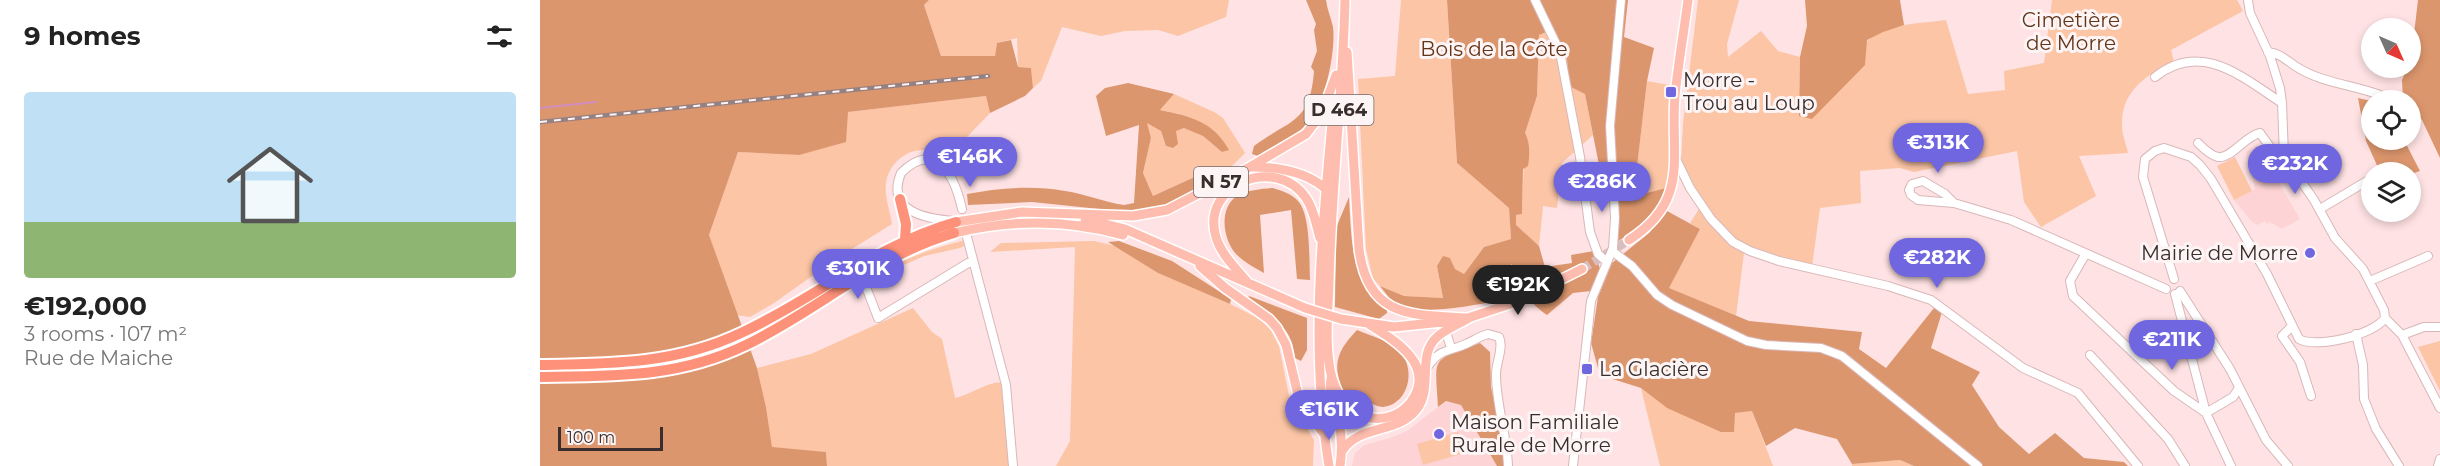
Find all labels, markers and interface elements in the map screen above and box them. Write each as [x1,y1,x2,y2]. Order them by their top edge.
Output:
park label: Cimetière de Morre [2022,8,2120,55]
north arrow [2361,18,2421,78]
map controls [2361,18,2421,222]
text: 9 homes [24,20,141,52]
icon: filters [483,20,516,53]
park label: Bois de la Côte [1420,37,1568,61]
place label: Morre - Trou au Loup [1683,68,1815,115]
marker: Morre - Trou au Loup [1664,85,1678,99]
button: locate [2361,90,2421,150]
road number: D 464 [1304,95,1374,125]
pin: €313K [1896,123,1980,174]
text: €313K [1907,130,1969,154]
icon: home [216,131,324,239]
pin: €146K [928,137,1012,188]
text: €146K [937,144,1003,168]
pin: €232K [2253,144,2337,195]
text: €232K [2262,151,2328,175]
pin: €286K [1560,162,1644,213]
button: layers [2361,162,2421,222]
road number: N 57 [1194,167,1248,197]
text: €286K [1568,169,1636,193]
pin: €282K [1895,238,1979,289]
place label: Mairie de Morre [2141,241,2298,265]
text: €282K [1903,245,1971,269]
marker: Mairie de Morre [2303,246,2317,260]
pin: €301K [816,249,900,300]
text: €301K [826,256,890,280]
pin: €192K [1476,265,1560,316]
text: €192K [1486,272,1550,296]
text: €192,000 [24,290,147,322]
pin: €211K [2130,320,2214,371]
text: 3 rooms · 107 m² [24,322,187,346]
text: €211K [2143,327,2201,351]
text: Rue de Maiche [24,346,173,370]
place label: La Glacière [1599,357,1709,381]
marker: La Glacière [1580,362,1594,376]
pin: €161K [1287,390,1371,441]
text: €161K [1299,397,1359,421]
place label: Maison Familiale Rurale de Morre [1451,410,1619,457]
scale bar [558,424,663,452]
marker: Maison Familiale Rurale de Morre [1432,427,1446,441]
text: 100 m [567,428,615,447]

